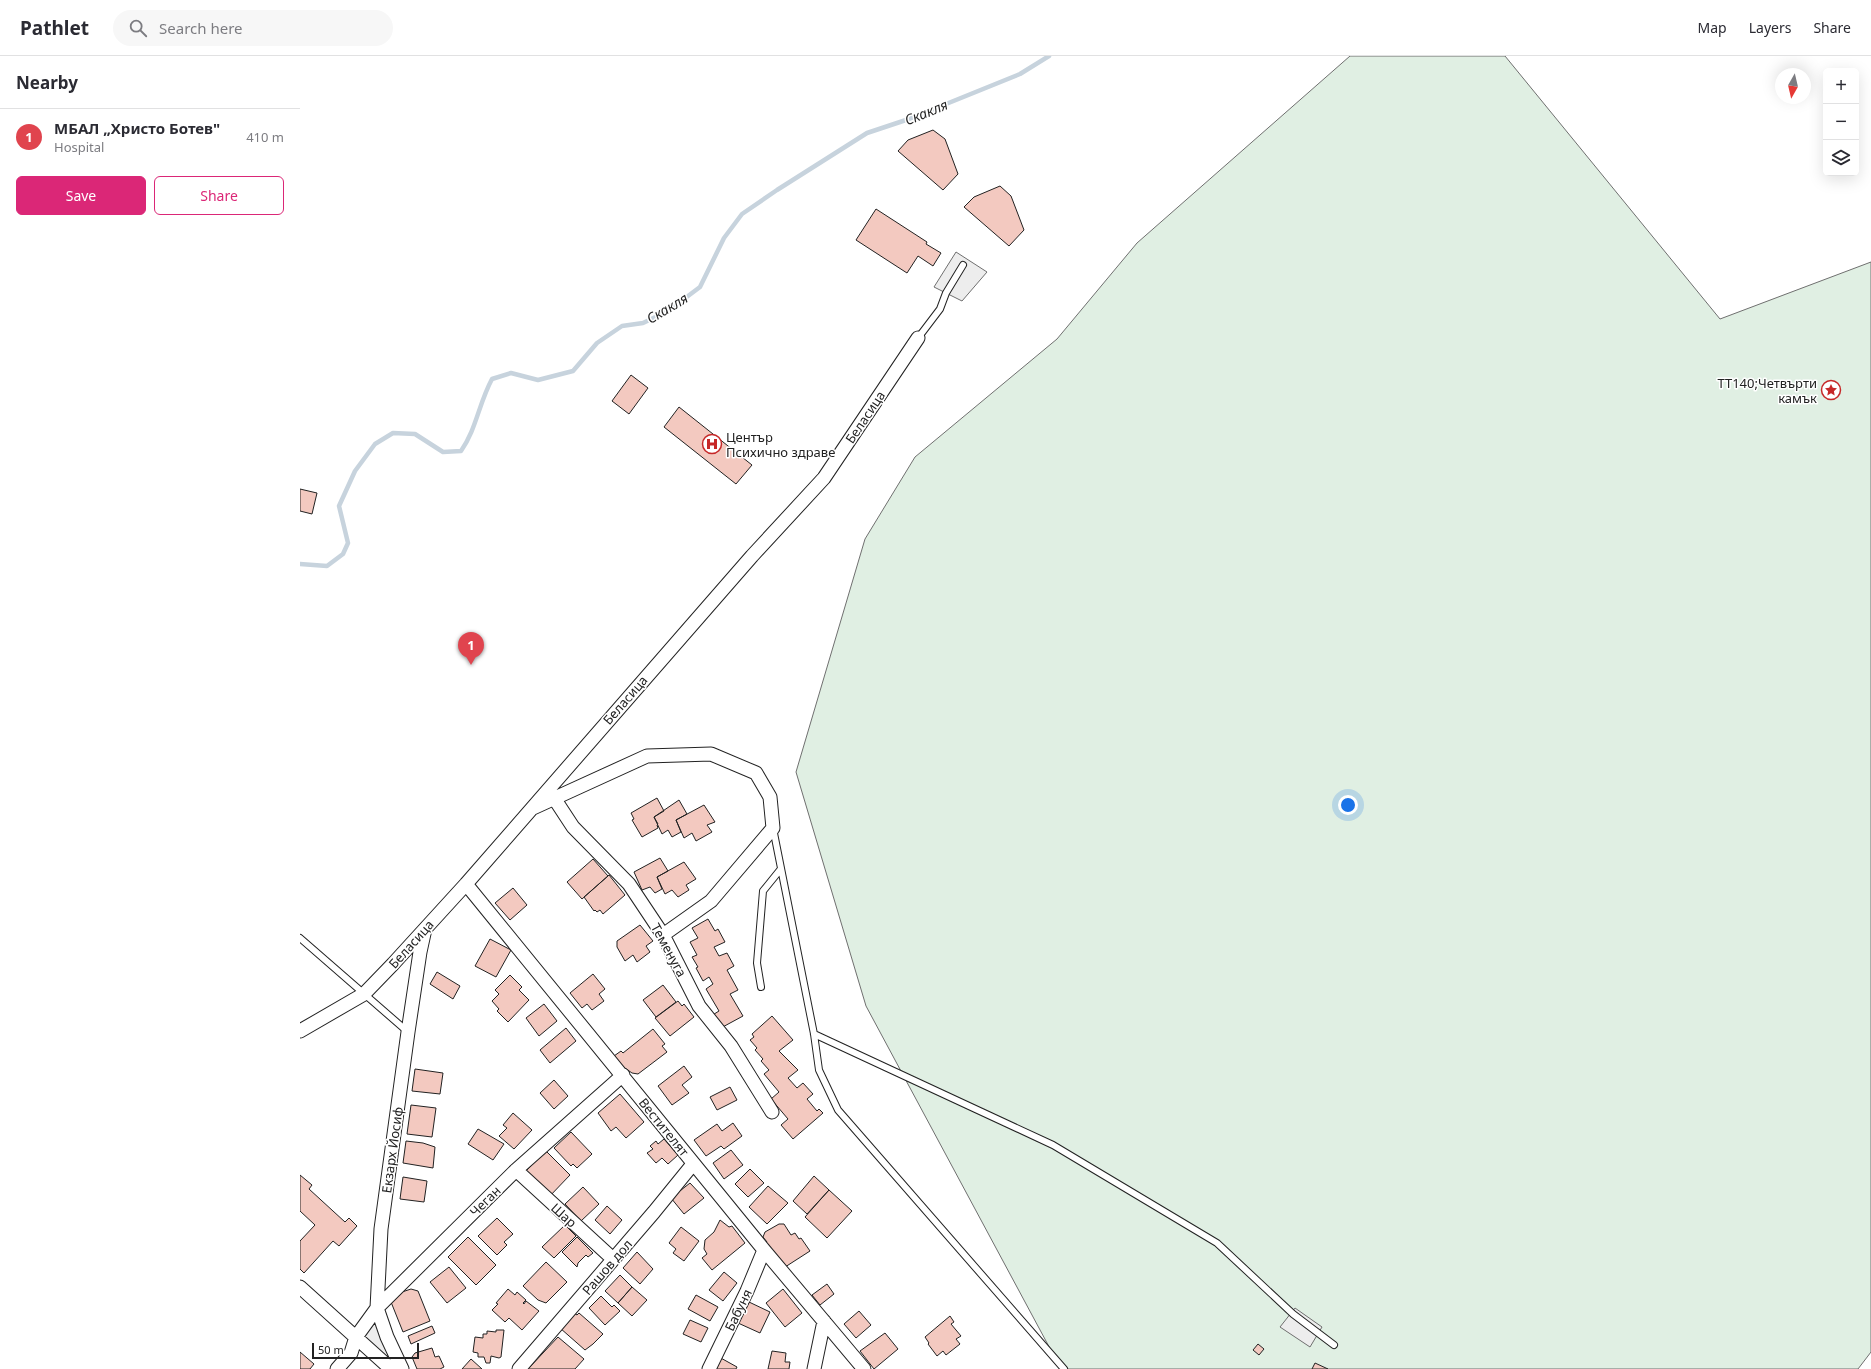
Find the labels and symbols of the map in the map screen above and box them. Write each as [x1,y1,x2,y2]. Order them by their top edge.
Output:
north arrow [1775,68,1811,104]
water label: Скакля [902,95,950,129]
water label: Скакля [643,288,691,328]
place label: TT140;Четвърти камък [1717,374,1817,407]
place icon: TT140;Четвърти камък [1820,379,1842,401]
street label: Беласица [841,387,889,447]
place label: Център Психично здраве [726,428,835,461]
hospital icon: Център Психично здраве [701,433,723,455]
pin: 1 [458,632,484,665]
street label: Беласица [599,672,651,728]
your location [1338,795,1358,815]
street label: Беласица [384,916,438,972]
street label: Теменуга [647,920,691,980]
street label: Вестителят [635,1094,693,1160]
street label: Екзарх Йосиф [377,1106,407,1194]
street label: Чеган [466,1182,504,1220]
street label: Шар [547,1199,581,1231]
street label: Рашов дол [578,1235,636,1299]
street label: Бабуня [720,1286,756,1334]
scale bar [312,1341,419,1360]

